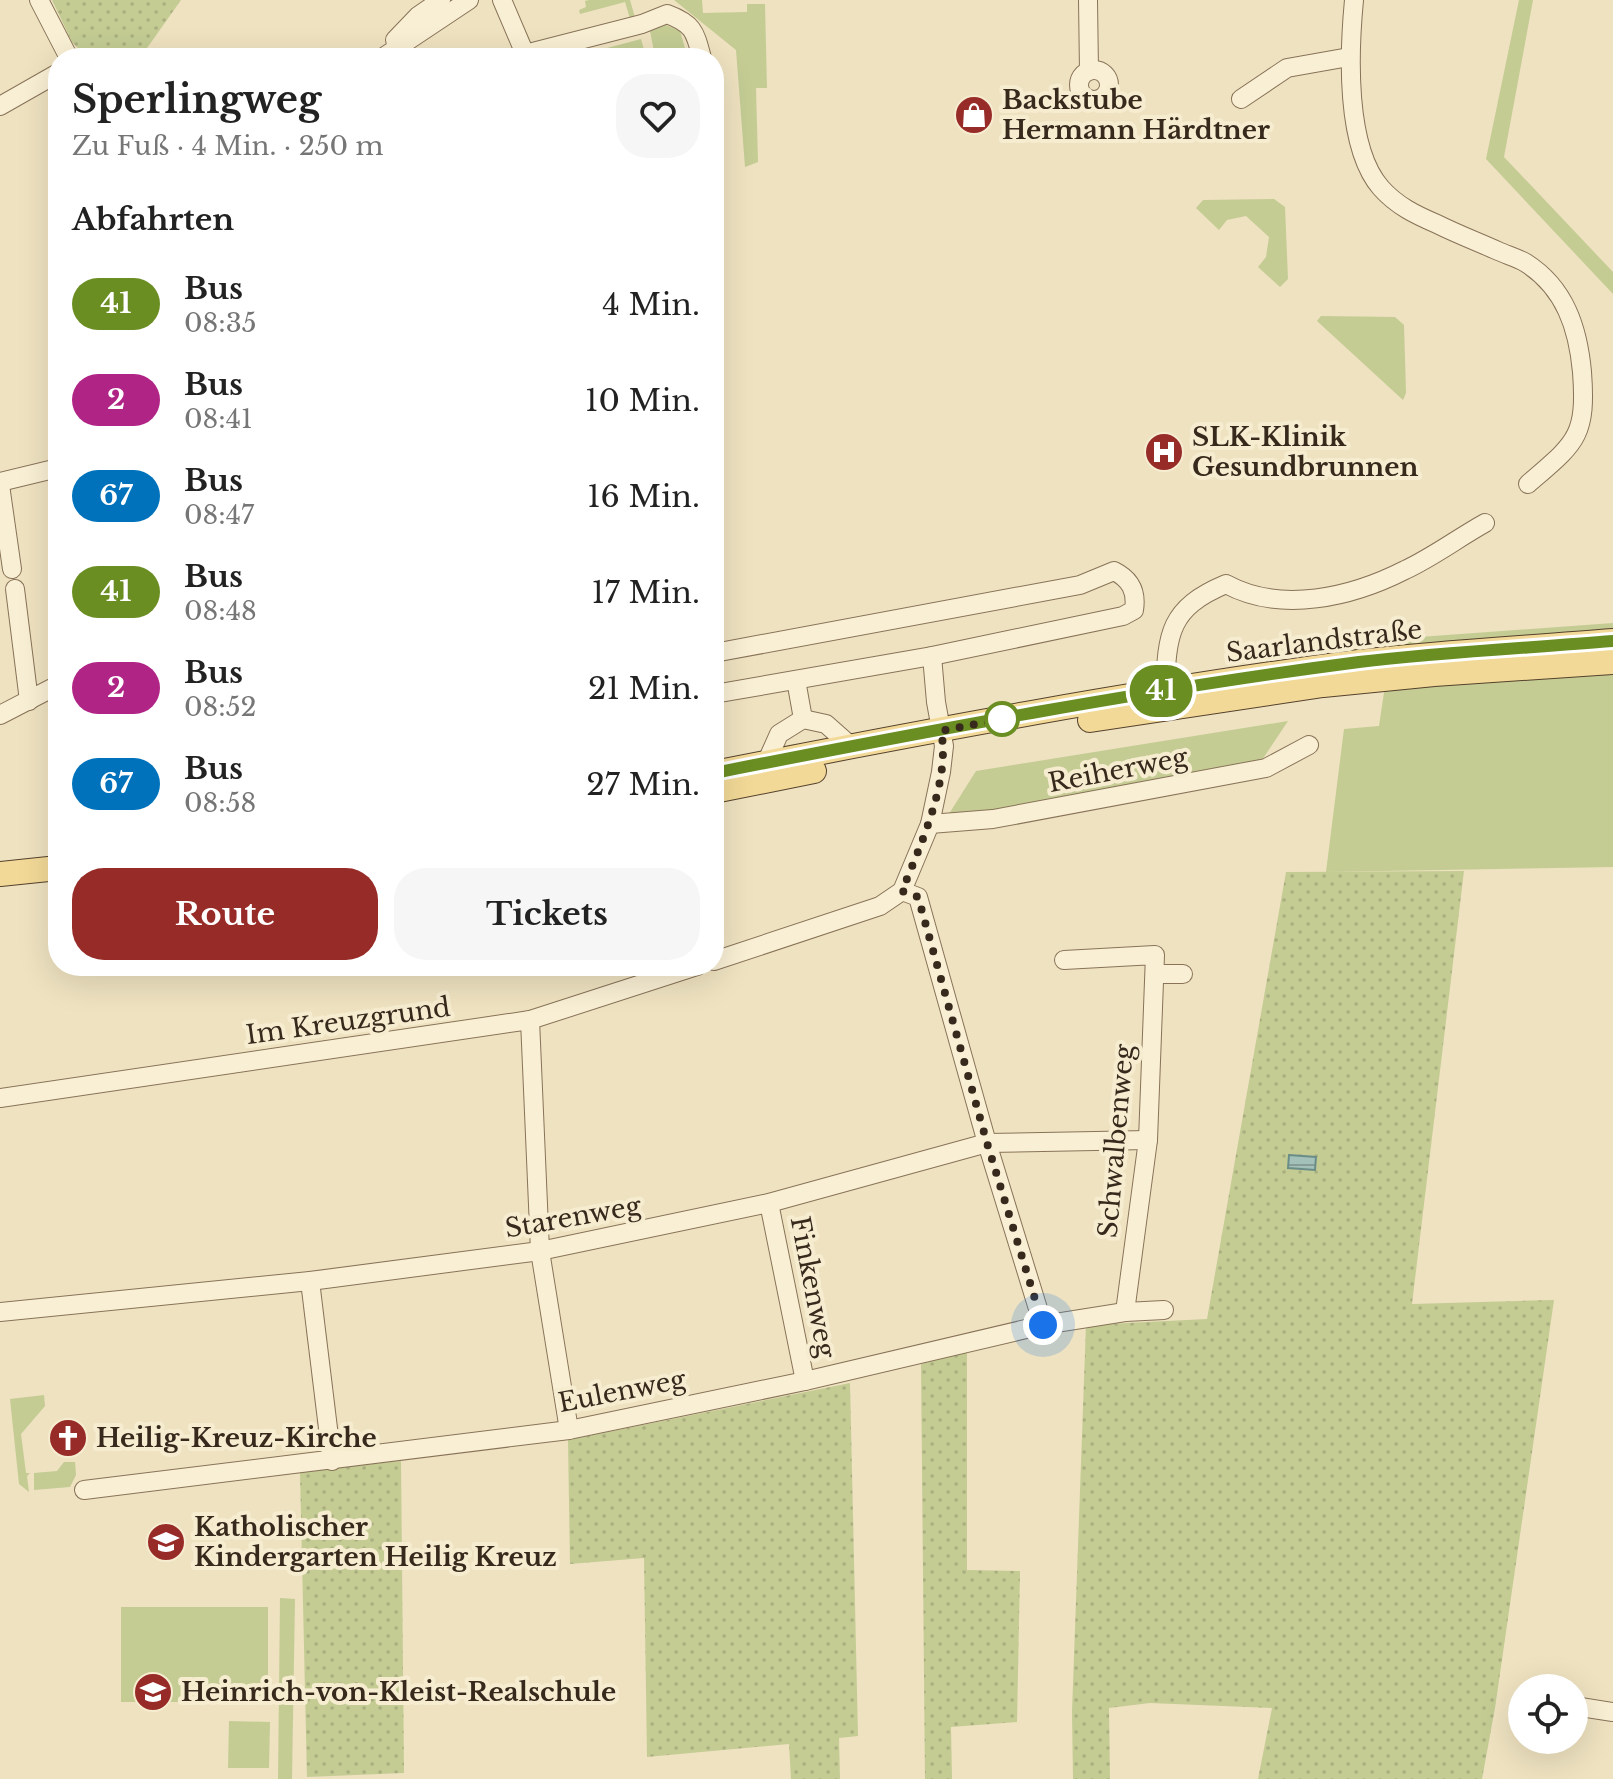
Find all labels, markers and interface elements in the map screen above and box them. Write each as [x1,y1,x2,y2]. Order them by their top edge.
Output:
button: heart [616,74,700,158]
text: Sperlingweg [72,76,321,123]
place label: Backstube Hermann Härdtner [1002,84,1270,146]
shop icon: Backstube Hermann Härdtner [953,94,995,136]
text: Zu Fuß · 4 Min. · 250 m [72,130,383,162]
text: Abfahrten [72,201,234,238]
text: Bus [184,270,243,307]
text: 41 [101,286,131,321]
text: 4 Min. [602,286,700,323]
text: 08:35 [184,307,257,339]
text: Bus [184,366,243,403]
text: 2 [107,382,125,417]
text: 10 Min. [585,382,700,419]
text: 08:41 [184,403,253,435]
place label: SLK-Klinik Gesundbrunnen [1192,421,1418,483]
hospital icon: SLK-Klinik Gesundbrunnen [1143,431,1185,473]
text: Bus [184,462,243,499]
text: 67 [99,478,133,513]
text: 16 Min. [587,478,700,515]
text: 08:47 [184,499,254,531]
text: Bus [184,558,243,595]
text: 41 [101,574,131,609]
text: 17 Min. [591,574,700,611]
text: 08:48 [184,595,257,627]
street label: Saarlandstraße [1224,613,1424,669]
text: Bus [184,654,243,691]
line badge: 41 [1125,665,1197,717]
text: 2 [107,670,125,705]
text: 21 Min. [588,670,700,707]
text: 41 [1146,673,1176,708]
text: 08:52 [184,691,257,723]
unlabelled marker [985,702,1019,736]
street label: Reiherweg [1046,741,1191,799]
text: Bus [184,750,243,787]
text: 67 [99,766,133,801]
text: 27 Min. [586,766,700,803]
text: 08:58 [184,787,256,819]
button: Route [72,868,378,960]
button: Tickets [394,868,700,960]
street label: Im Kreuzgrund [244,991,452,1051]
street label: Schwalbenweg [1092,1042,1140,1239]
street label: Starenweg [503,1189,644,1245]
street label: Finkenweg [784,1213,842,1361]
your location [1023,1305,1063,1345]
street label: Eulenweg [556,1363,689,1419]
church icon: Heilig-Kreuz-Kirche [47,1417,89,1459]
place label: Heilig-Kreuz-Kirche [96,1422,377,1454]
place label: Katholischer Kindergarten Heilig Kreuz [194,1511,557,1573]
school or university icon: Katholischer Kindergarten Heilig Kreuz [145,1521,187,1563]
school or university icon: Heinrich-von-Kleist-Realschule [132,1671,174,1713]
map controls [1508,1674,1588,1754]
button: locate [1508,1674,1588,1754]
place label: Heinrich-von-Kleist-Realschule [181,1676,616,1708]

